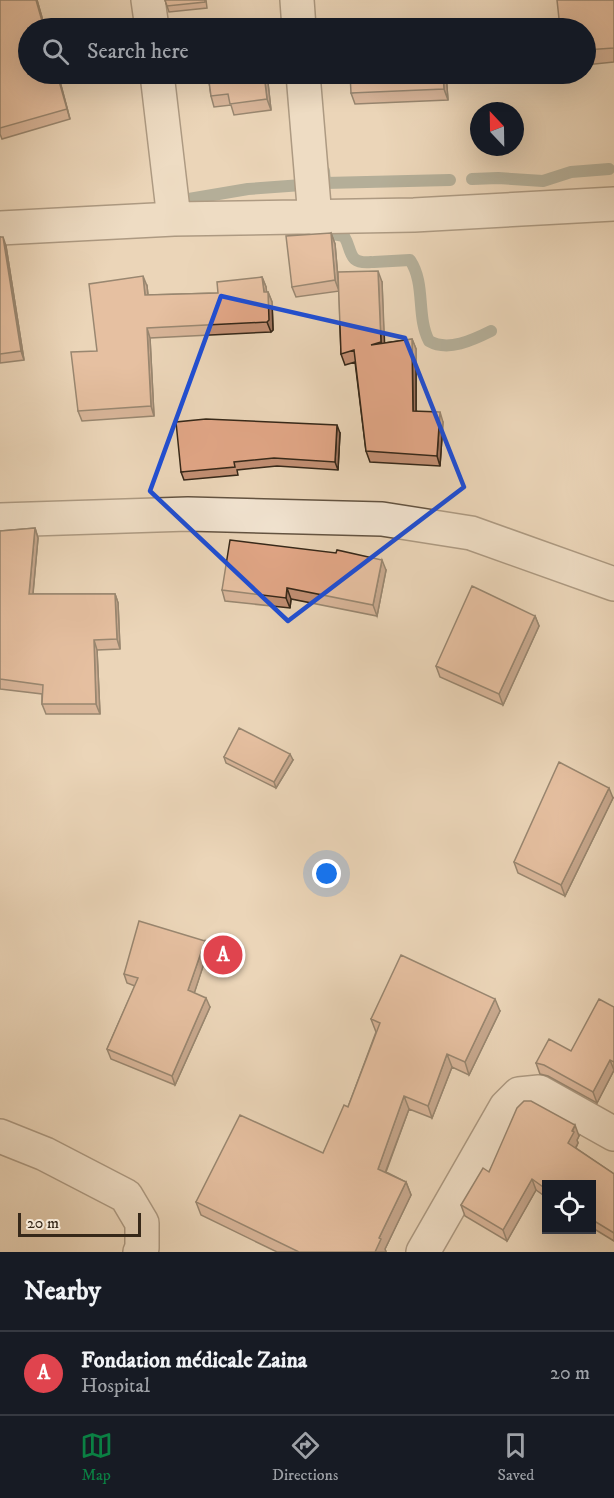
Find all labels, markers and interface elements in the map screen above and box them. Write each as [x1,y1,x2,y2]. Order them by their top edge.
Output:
search box [18,18,596,84]
icon: search [39,35,72,68]
text: Search here [87,38,189,65]
north arrow [470,102,524,156]
your location [312,859,341,888]
pin: A [204,932,242,978]
map controls [542,1180,596,1234]
button: locate [542,1180,596,1234]
scale bar [18,1210,141,1238]
text: 20 m [27,1213,59,1233]
text: Nearby [24,1275,101,1308]
text: Fondation médicale Zaina [81,1347,307,1374]
text: A [37,1361,50,1386]
text: 20 m [550,1361,590,1386]
text: Hospital [81,1374,150,1399]
tab: Map [80,1429,113,1485]
tab: Directions [272,1429,338,1485]
tab: Saved [498,1429,534,1485]

